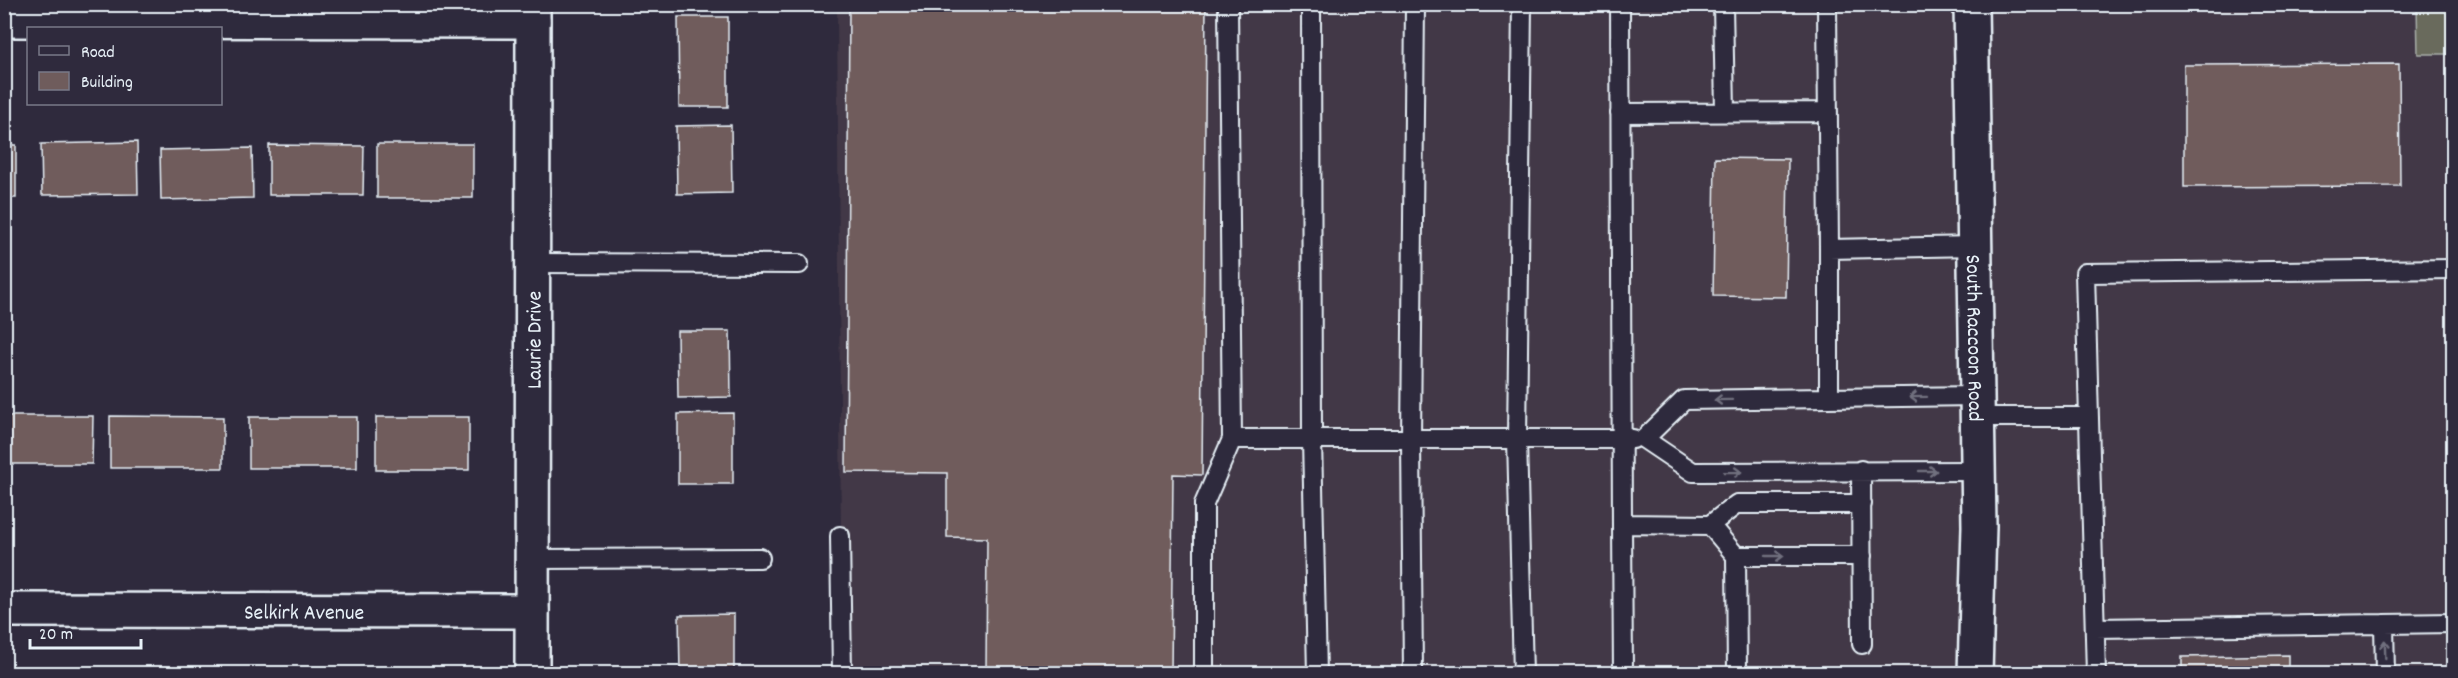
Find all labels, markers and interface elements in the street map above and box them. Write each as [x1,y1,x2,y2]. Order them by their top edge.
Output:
legend [27,27,222,105]
text: Road [81,41,115,66]
text: Building [81,71,133,96]
street label: South Raccoon Road [1956,254,1989,422]
street label: Laurie Drive [520,291,552,389]
one-way arrow [1909,391,1929,403]
one-way arrow [1714,394,1734,406]
one-way arrow [1918,465,1938,476]
one-way arrow [1723,466,1743,477]
one-way arrow [1765,550,1785,562]
street label: Selkirk Avenue [244,598,364,630]
scale bar [30,612,141,650]
text: 20 m [39,623,73,648]
one-way arrow [2379,639,2390,659]

